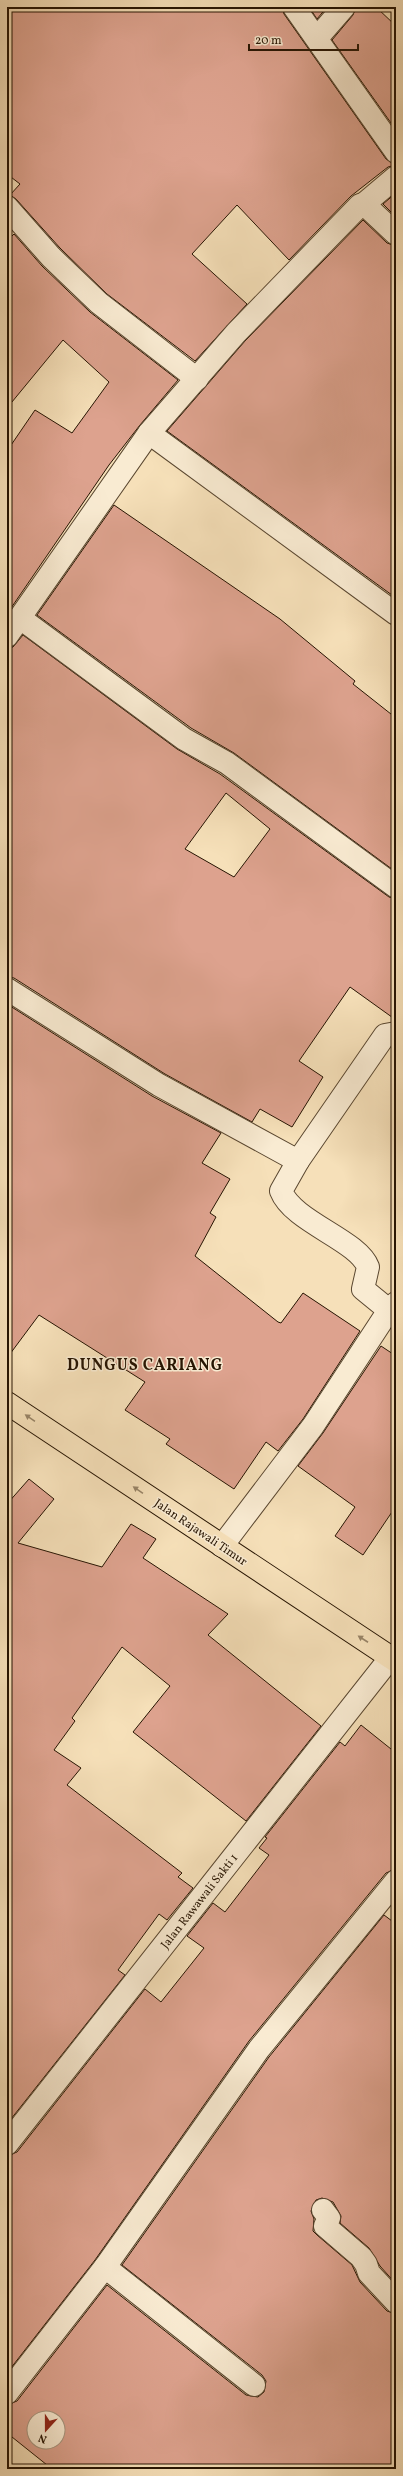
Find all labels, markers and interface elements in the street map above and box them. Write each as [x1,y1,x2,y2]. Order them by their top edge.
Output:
scale bar [249,26,358,52]
text: 20 m [255,33,282,49]
district label: DUNGUS CARIANG [67,1355,223,1377]
one-way arrow [25,1414,35,1422]
one-way arrow [133,1486,143,1494]
street label: Jalan Rajawali Timur [151,1496,250,1570]
one-way arrow [358,1635,369,1643]
street label: Jalan Rawawali Sakti 1 [158,1851,242,1953]
north arrow [26,2410,66,2450]
text: N [37,2430,49,2446]

